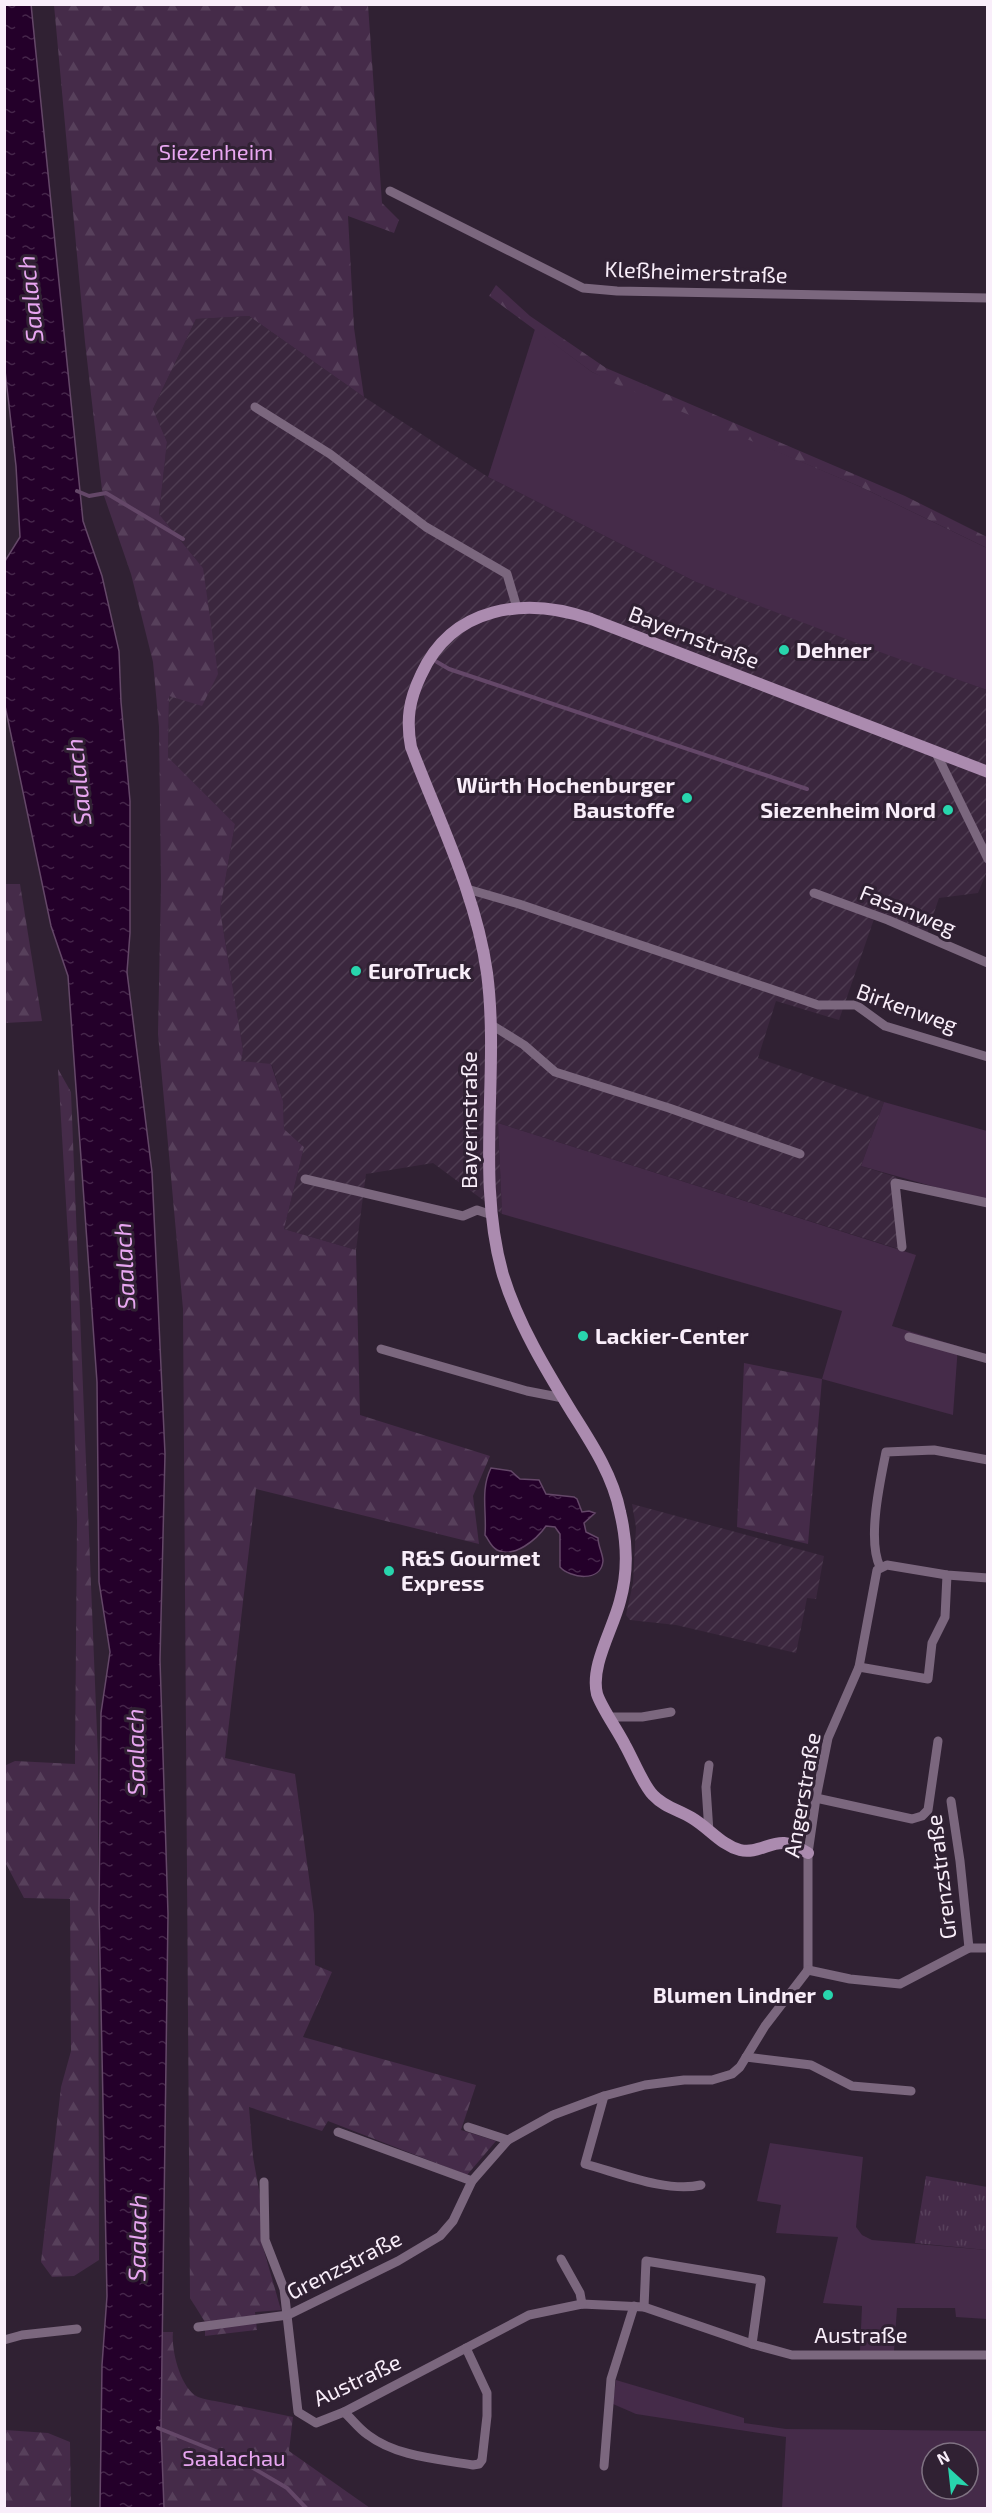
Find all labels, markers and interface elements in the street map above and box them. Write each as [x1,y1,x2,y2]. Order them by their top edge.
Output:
park label: Siezenheim [159,138,273,164]
water label: Saalach [11,254,48,344]
street label: Kleßheimerstraße [604,255,788,287]
street label: Bayernstraße [625,599,763,673]
place label: Dehner [796,636,872,662]
marker: Dehner [777,643,791,657]
water label: Saalach [59,737,96,827]
place label: Würth Hochenburger Baustoffe [456,771,676,822]
marker: Würth Hochenburger Baustoffe [680,791,694,805]
place label: Siezenheim Nord [760,796,936,822]
marker: Siezenheim Nord [941,803,955,817]
street label: Fasanweg [856,878,960,940]
place label: EuroTruck [368,957,472,983]
marker: EuroTruck [349,964,363,978]
street label: Birkenweg [853,977,961,1037]
street label: Bayernstraße [455,1051,481,1189]
water label: Saalach [107,1222,140,1310]
place label: Lackier-Center [595,1322,749,1348]
marker: Lackier-Center [576,1329,590,1343]
place label: R&S Gourmet Express [401,1544,540,1595]
marker: R&S Gourmet Express [382,1564,396,1578]
water label: Saalach [119,1708,150,1796]
street label: Angerstraße [777,1730,825,1859]
street label: Grenzstraße [919,1813,961,1941]
place label: Blumen Lindner [653,1981,817,2007]
marker: Blumen Lindner [821,1988,835,2002]
water label: Saalach [121,2194,152,2282]
street label: Grenzstraße [282,2224,405,2304]
street label: Austraße [814,2321,908,2347]
street label: Austraße [309,2348,404,2411]
north arrow [920,2441,980,2501]
park label: Saalachau [182,2444,286,2470]
text: N [933,2446,952,2468]

